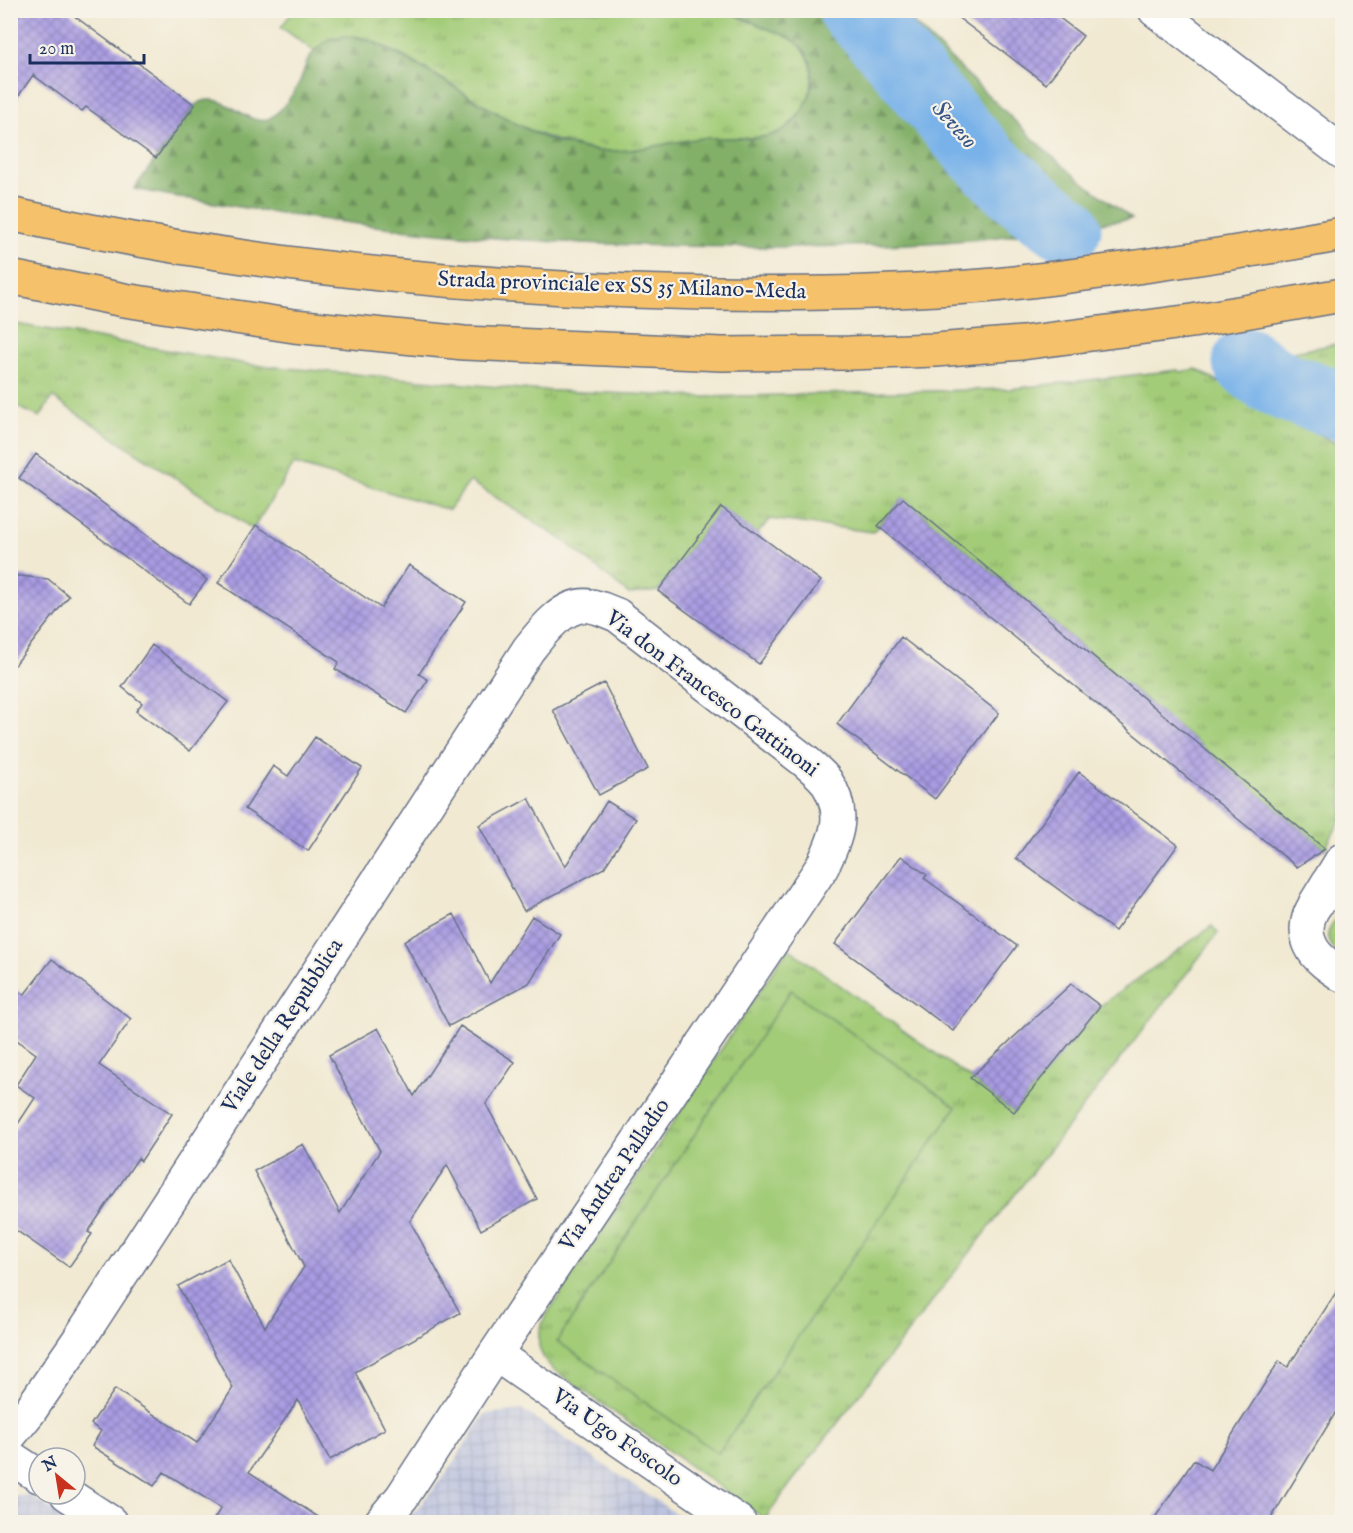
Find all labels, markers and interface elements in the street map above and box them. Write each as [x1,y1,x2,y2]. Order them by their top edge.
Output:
scale bar [30,27,144,65]
text: 20 m [39,38,74,61]
water label: Seveso [924,94,984,156]
street label: Strada provinciale ex SS 35 Milano-Meda [437,266,807,306]
street label: Via don Francesco Gattinoni [599,604,824,784]
street label: Viale della Repubblica [215,933,350,1120]
street label: Via Andrea Palladio [553,1093,677,1258]
street label: Via Ugo Foscolo [545,1382,688,1494]
north arrow [27,1446,87,1506]
text: N [39,1453,62,1477]

